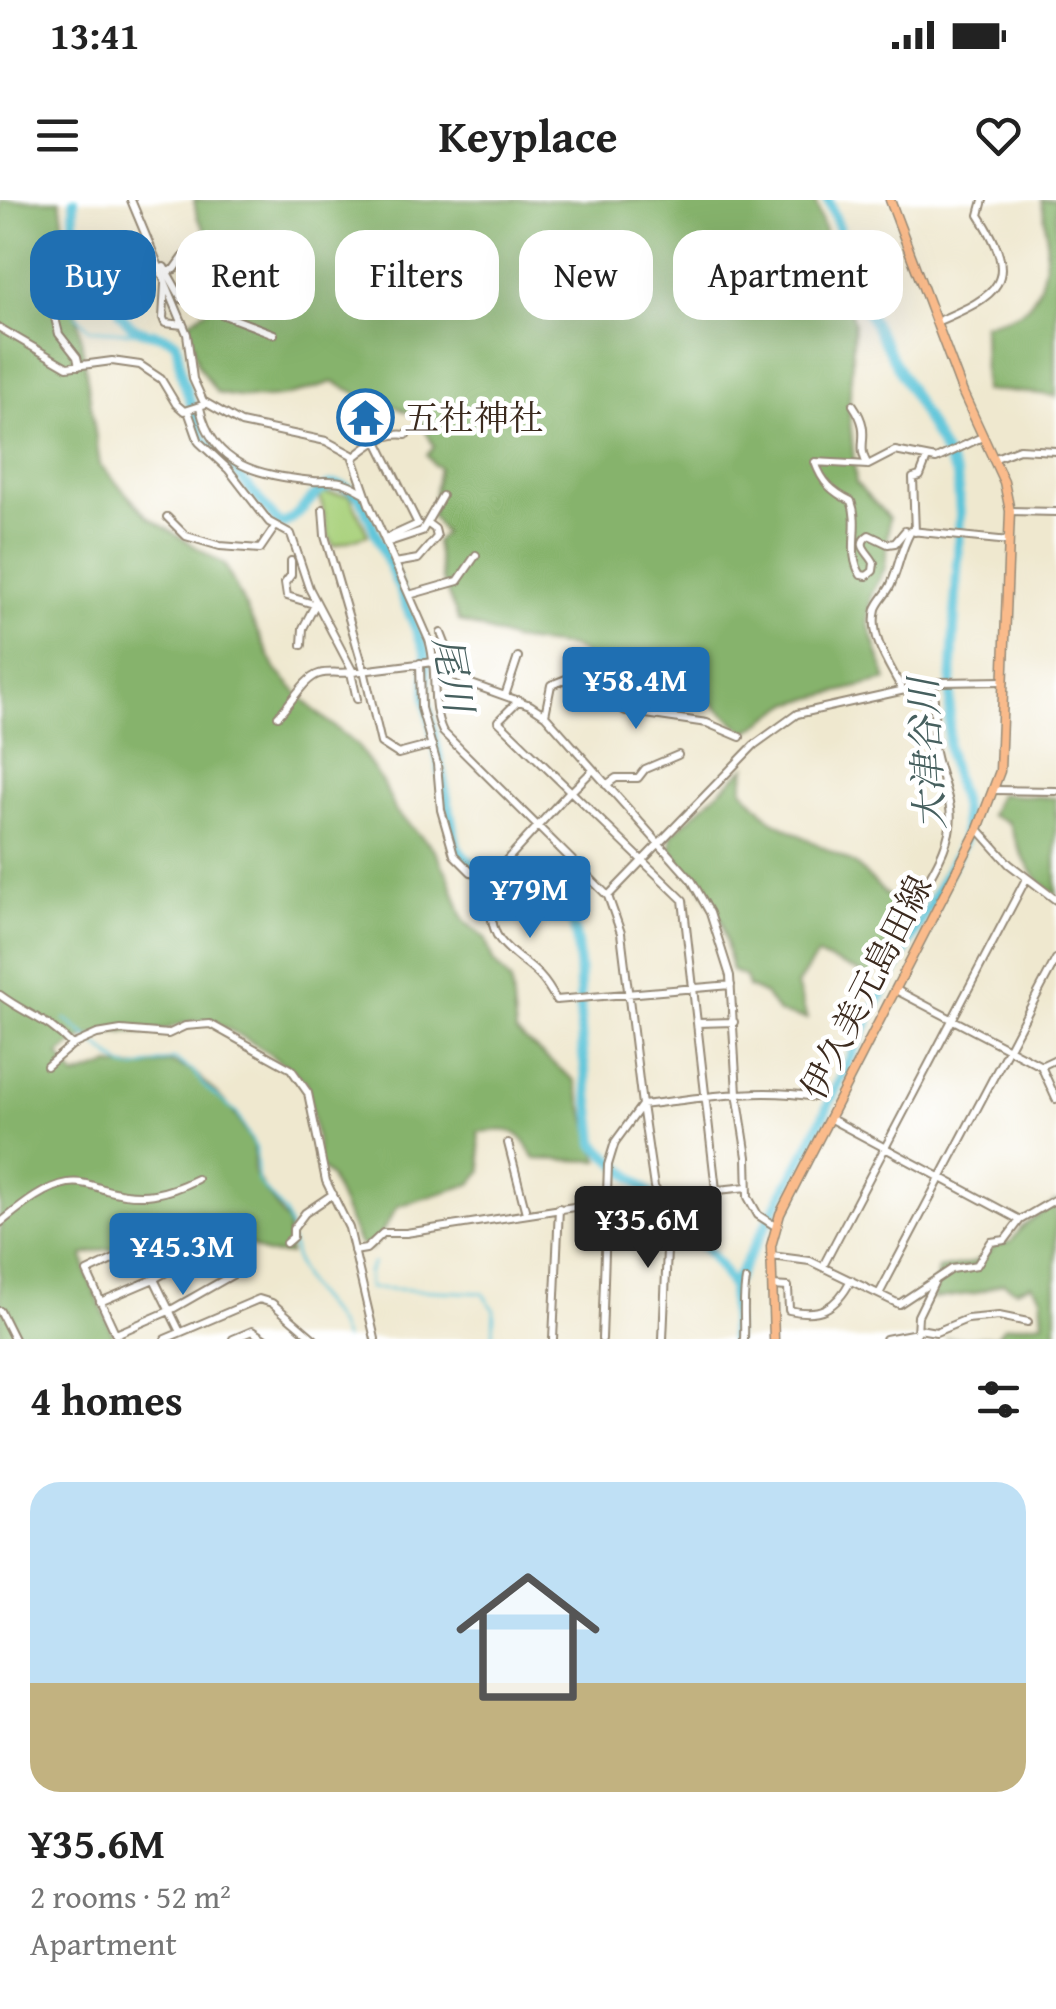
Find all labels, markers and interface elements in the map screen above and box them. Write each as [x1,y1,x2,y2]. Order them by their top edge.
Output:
text: 13:41 [50,7,140,63]
text: Keyplace [438,103,618,168]
icon: menu [30,108,85,163]
icon: heart [971,108,1026,163]
chip: Buy [30,230,156,320]
chip: Rent [176,230,315,320]
chip: Filters [335,230,499,320]
chip: New [519,230,653,320]
chip: Apartment [673,230,903,320]
temple icon: 五社神社 [335,387,395,447]
place label: 五社神社 [404,392,544,443]
water label: 尾川 [420,632,489,720]
pin: ¥58.4M [555,647,717,732]
text: ¥58.4M [585,656,687,703]
water label: 大津谷川 [894,673,958,831]
pin: ¥79M [471,856,589,941]
text: ¥79M [491,865,569,912]
street label: 伊久美元島田線 [788,866,944,1108]
pin: ¥35.6M [567,1186,729,1271]
text: ¥35.6M [597,1195,699,1242]
pin: ¥45.3M [102,1213,264,1298]
text: ¥45.3M [132,1222,234,1269]
text: 4 homes [30,1369,183,1430]
icon: filters [971,1372,1026,1427]
icon: home [438,1547,618,1727]
text: ¥35.6M [30,1812,165,1873]
text: 2 rooms · 52 m² [30,1873,231,1920]
text: Apartment [30,1920,177,1967]

